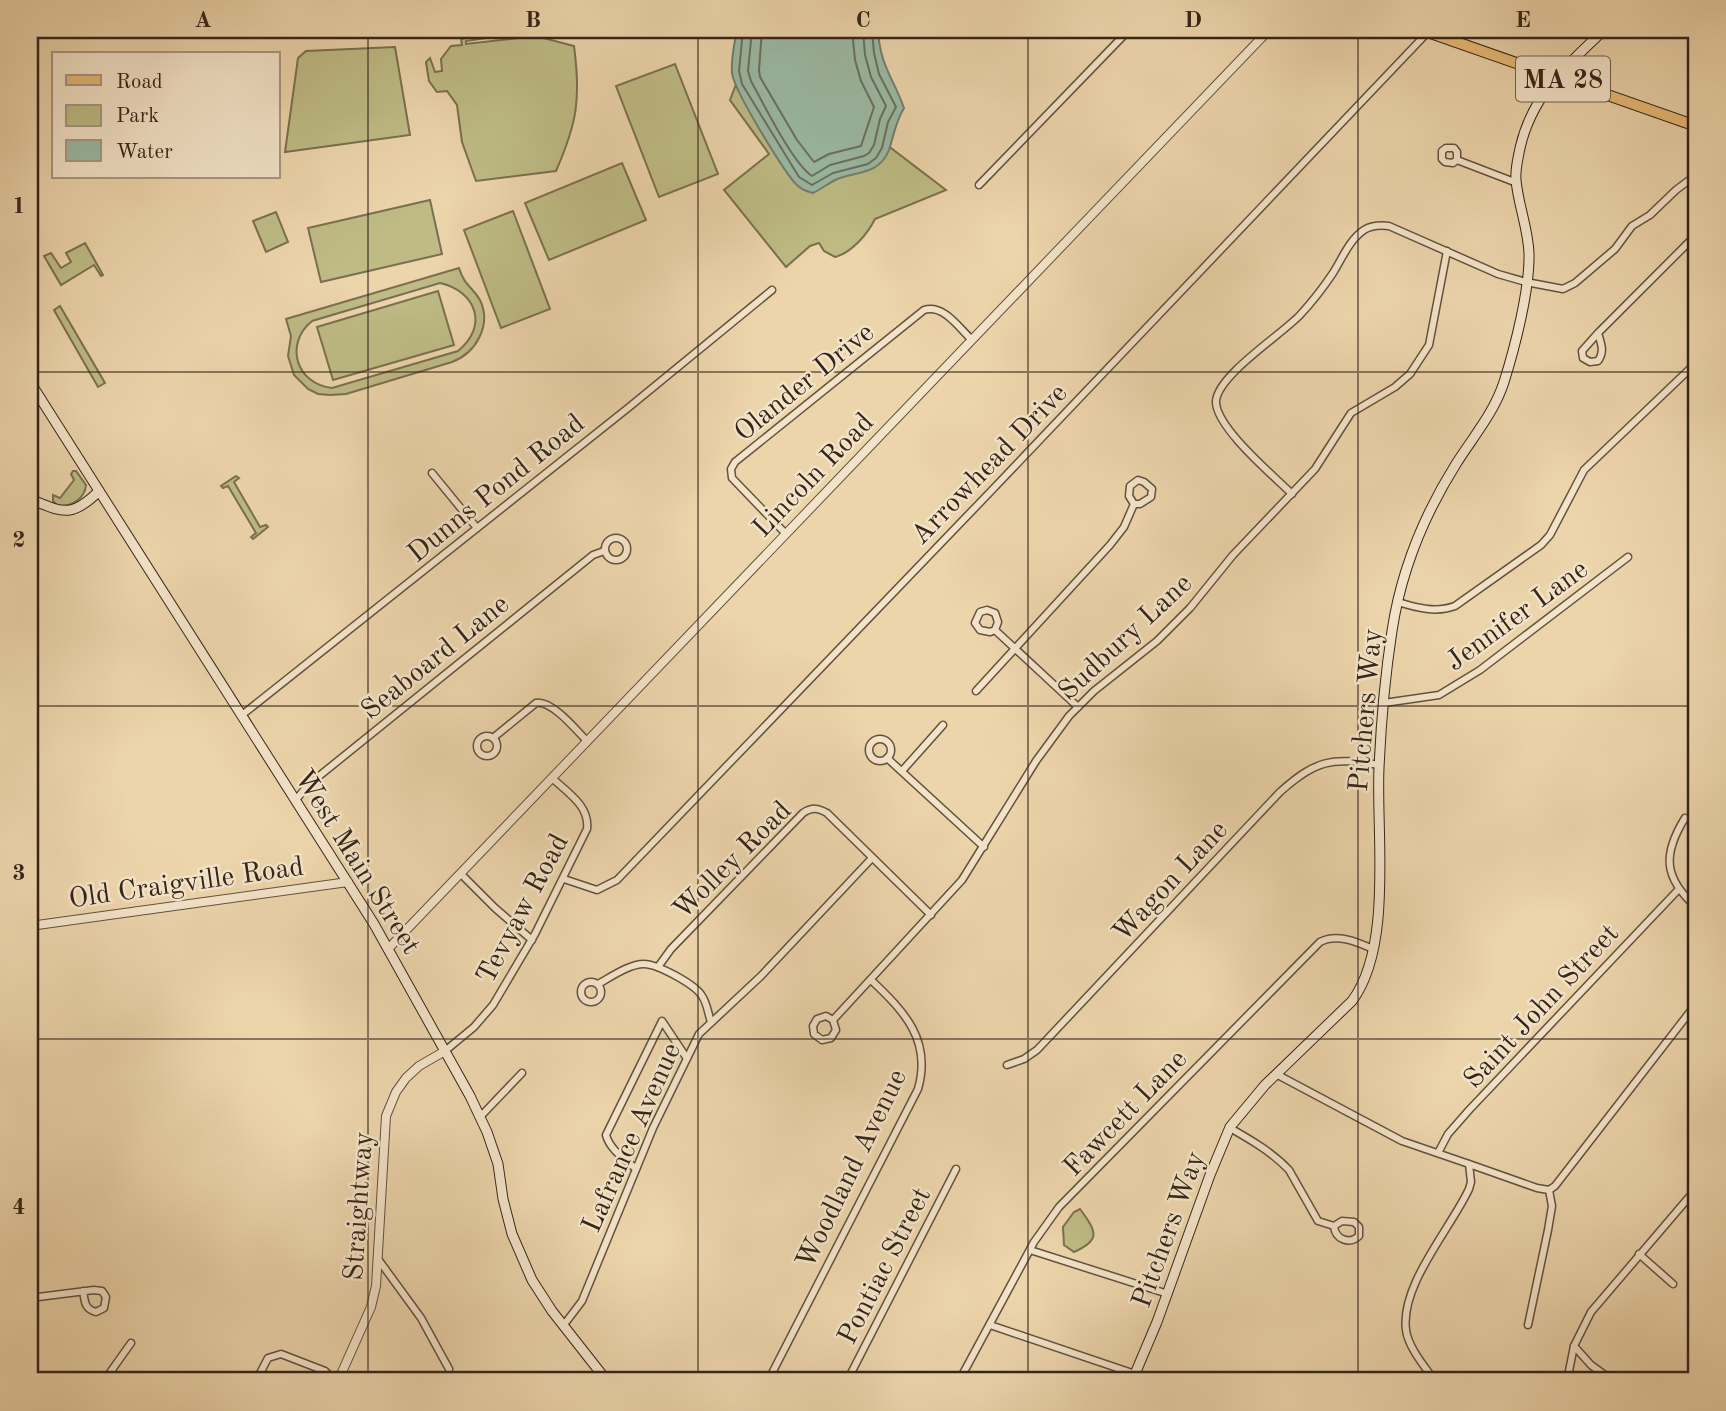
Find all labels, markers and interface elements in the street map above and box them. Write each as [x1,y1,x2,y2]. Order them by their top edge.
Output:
text: A [194,9,212,32]
text: B [525,9,541,32]
text: C [855,9,871,32]
text: D [1184,9,1202,32]
text: E [1515,9,1531,32]
legend [52,52,280,178]
road number: MA 28 [1516,57,1610,102]
text: Road [116,72,163,93]
text: Park [116,106,159,127]
text: Water [116,142,173,163]
text: 1 [12,195,26,218]
street label: Olander Drive [730,319,880,448]
street label: Arrowhead Drive [907,379,1074,551]
street label: Lincoln Road [748,409,880,544]
street label: Dunns Pond Road [403,410,591,569]
text: 2 [12,529,26,552]
street label: Jennifer Lane [1442,556,1594,677]
street label: Sudbury Lane [1054,570,1198,707]
street label: Seaboard Lane [357,591,515,726]
street label: Pitchers Way [1346,627,1388,793]
street label: West Main Street [288,765,424,960]
street label: Wolley Road [669,797,798,926]
street label: Wagon Lane [1108,816,1234,948]
street label: Tevyaw Road [473,830,575,989]
street label: Old Craigville Road [67,854,306,914]
text: 3 [12,862,26,885]
street label: Saint John Street [1459,920,1625,1094]
street label: Lafrance Avenue [578,1039,687,1237]
street label: Fawcett Lane [1059,1045,1193,1183]
street label: Woodland Avenue [792,1065,913,1273]
street label: Straightway [341,1131,379,1282]
street label: Pitchers Way [1129,1148,1211,1312]
street label: Pontiac Street [834,1183,937,1349]
text: 4 [12,1196,26,1219]

